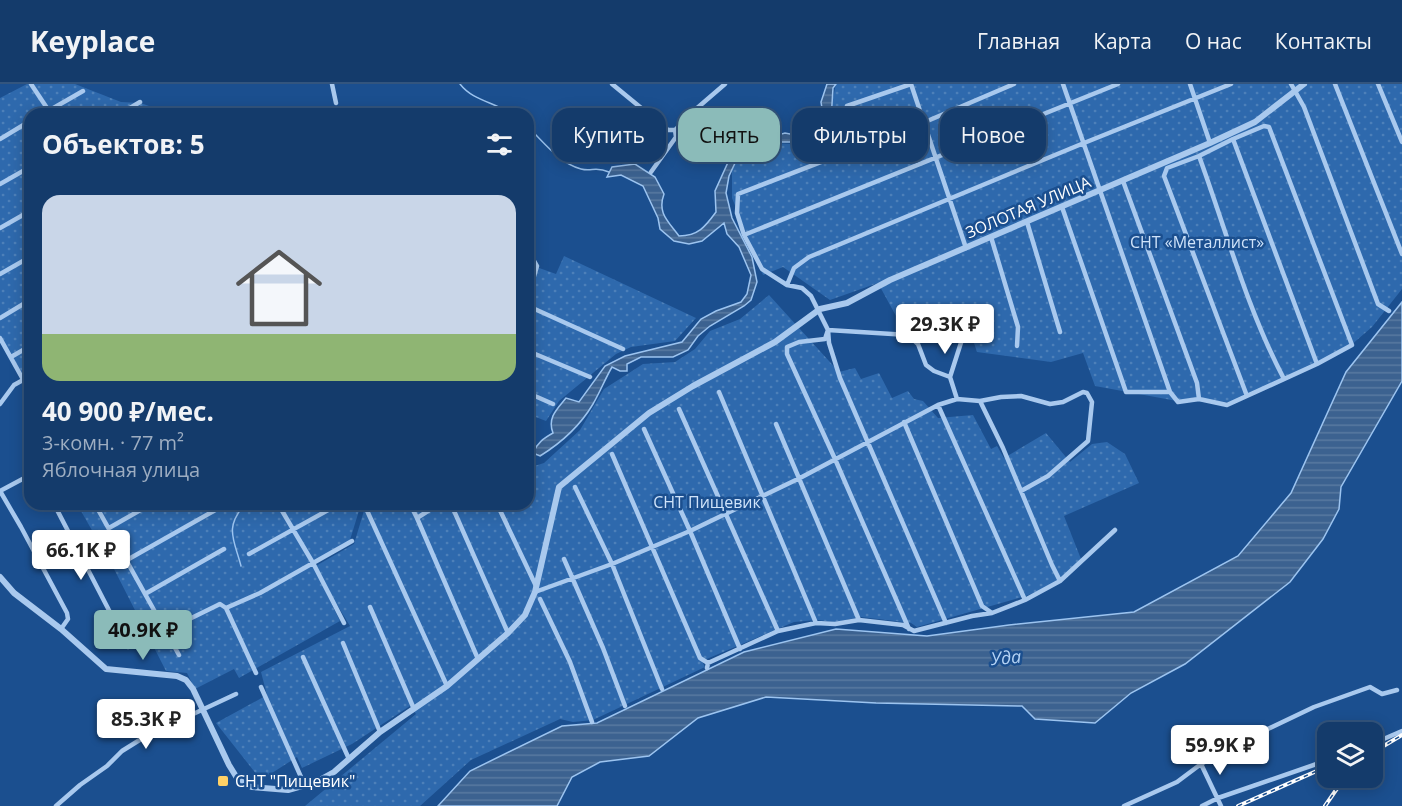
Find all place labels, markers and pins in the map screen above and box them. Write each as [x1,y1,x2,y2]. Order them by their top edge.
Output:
pin: 29.3K ₽ [890,304,1000,355]
pin: 66.1K ₽ [26,530,136,581]
pin: 40.9K ₽ [88,610,198,661]
pin: 85.3K ₽ [91,699,201,750]
pin: 59.9K ₽ [1165,725,1275,776]
place label: СНТ "Пищевик" [235,770,355,792]
marker: СНТ "Пищевик" [216,774,230,788]

